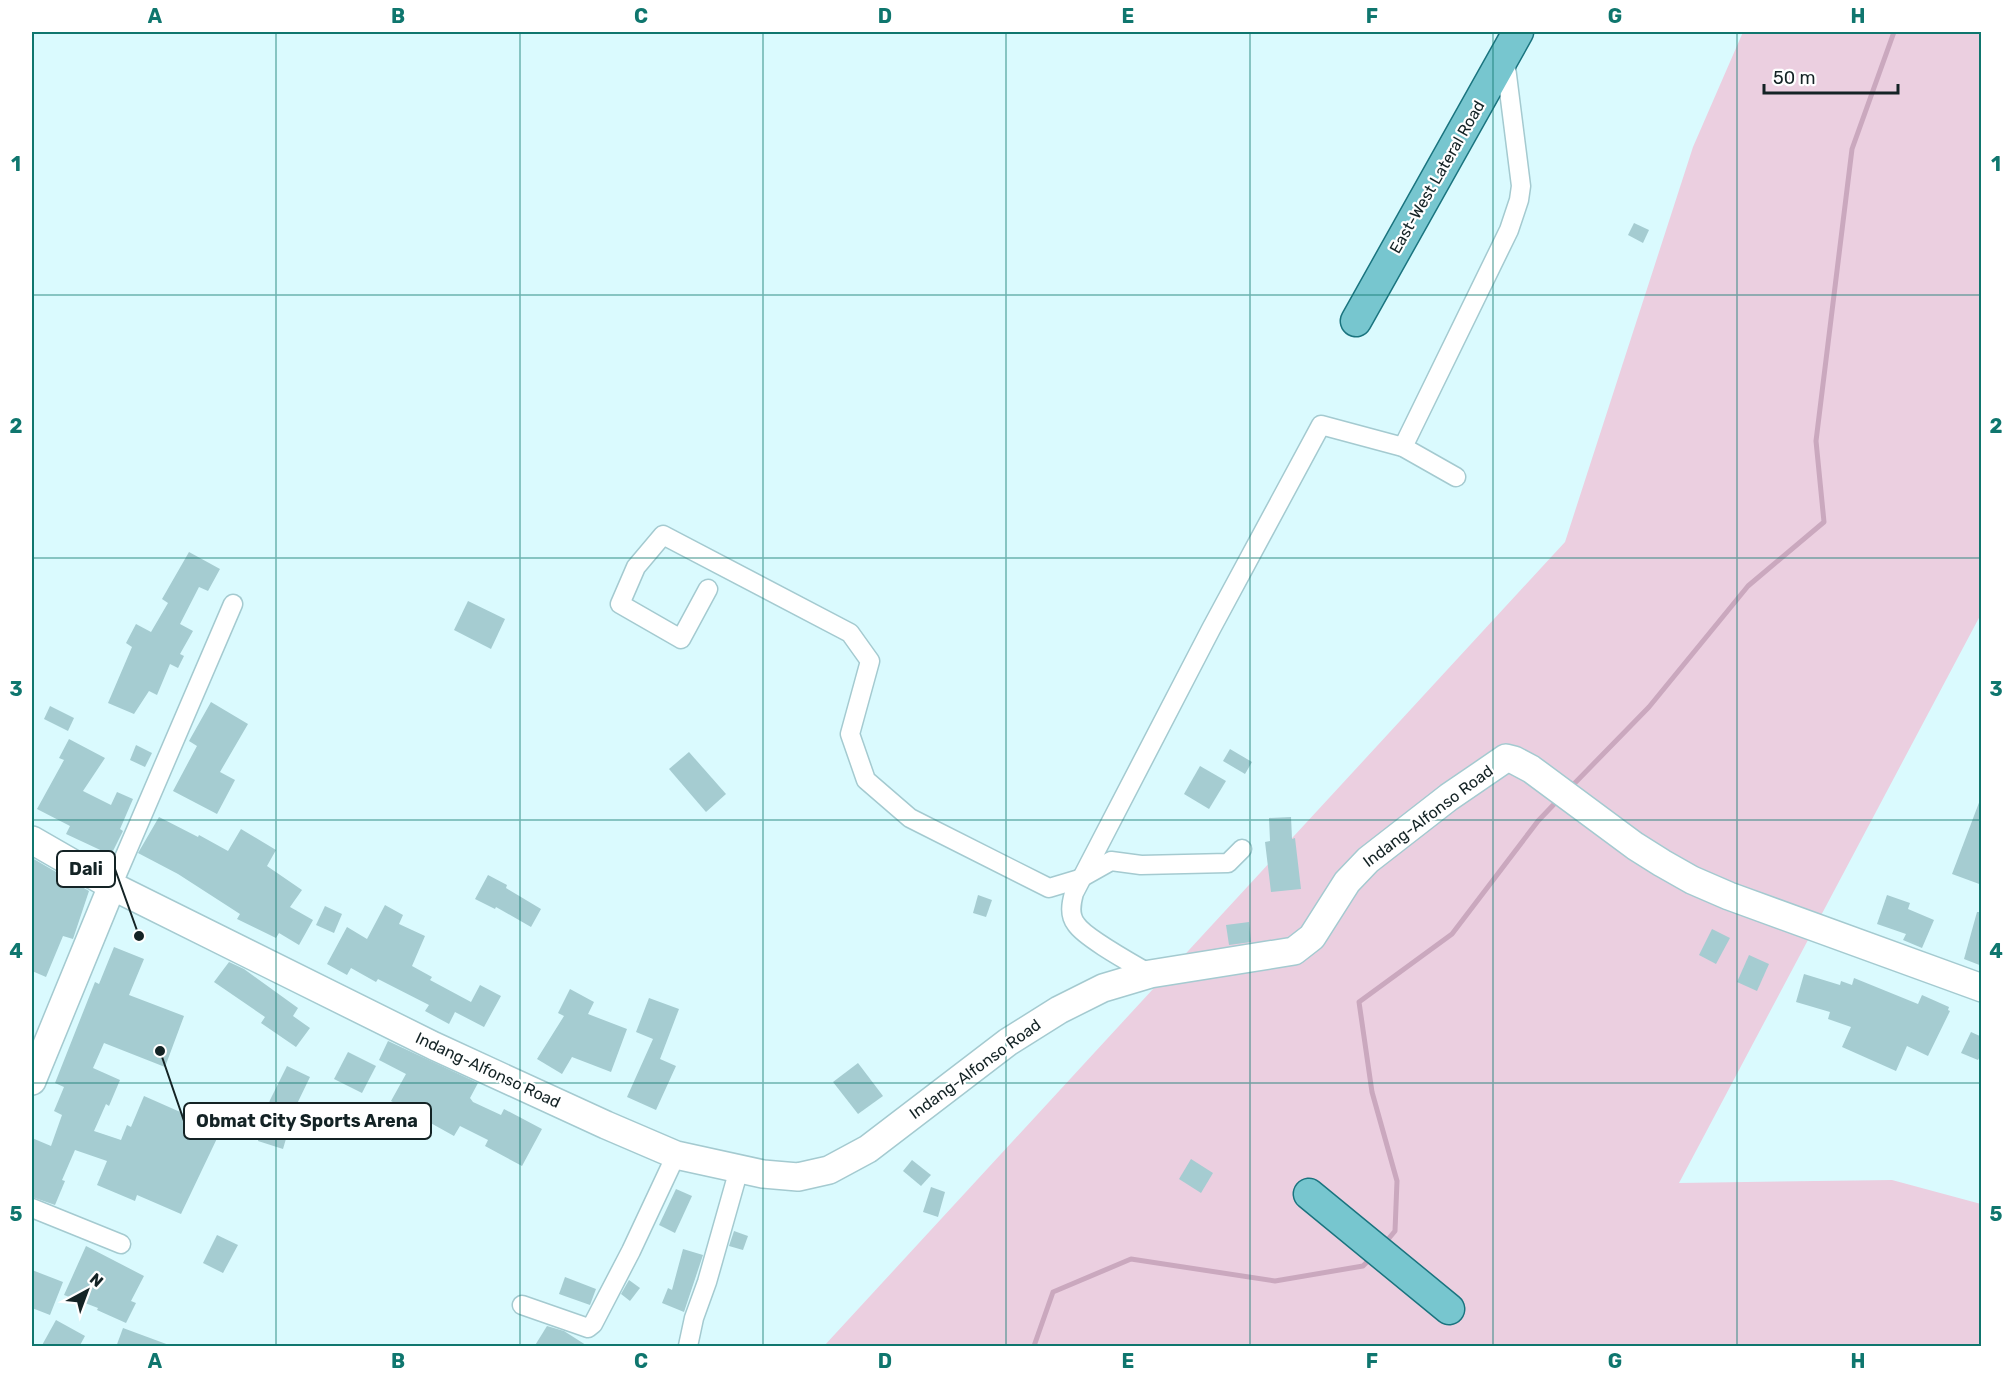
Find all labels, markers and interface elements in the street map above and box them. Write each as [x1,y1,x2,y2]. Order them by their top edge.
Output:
text: A [148,4,163,28]
text: B [391,4,405,28]
text: C [634,4,648,28]
text: D [878,4,892,28]
text: E [1122,4,1134,28]
text: F [1366,4,1378,28]
text: G [1608,4,1622,28]
text: H [1851,4,1865,28]
scale bar [1764,57,1898,95]
text: 50 m [1773,67,1816,89]
street label: East-West Lateral Road [1385,97,1489,257]
text: 1 [11,152,21,176]
text: 1 [1991,152,2001,176]
text: 2 [10,414,23,438]
text: 2 [1990,414,2003,438]
text: 3 [9,677,23,701]
text: 3 [1989,677,2003,701]
street label: Indang-Alfonso Road [1359,761,1497,871]
callout: Dali [57,851,115,887]
text: Dali [69,858,103,880]
text: 4 [9,939,23,963]
text: 4 [1989,939,2003,963]
street label: Indang-Alfonso Road [906,1015,1044,1123]
street label: Indang-Alfonso Road [413,1028,563,1112]
callout: Obmat City Sports Arena [184,1103,431,1139]
text: Obmat City Sports Arena [196,1110,418,1132]
text: 5 [10,1202,23,1226]
text: 5 [1990,1202,2003,1226]
north arrow [57,1261,117,1321]
text: N [86,1269,107,1291]
text: A [148,1349,163,1373]
text: B [391,1349,405,1373]
text: C [634,1349,648,1373]
text: D [878,1349,892,1373]
text: E [1122,1349,1134,1373]
text: F [1366,1349,1378,1373]
text: G [1608,1349,1622,1373]
text: H [1851,1349,1865,1373]

